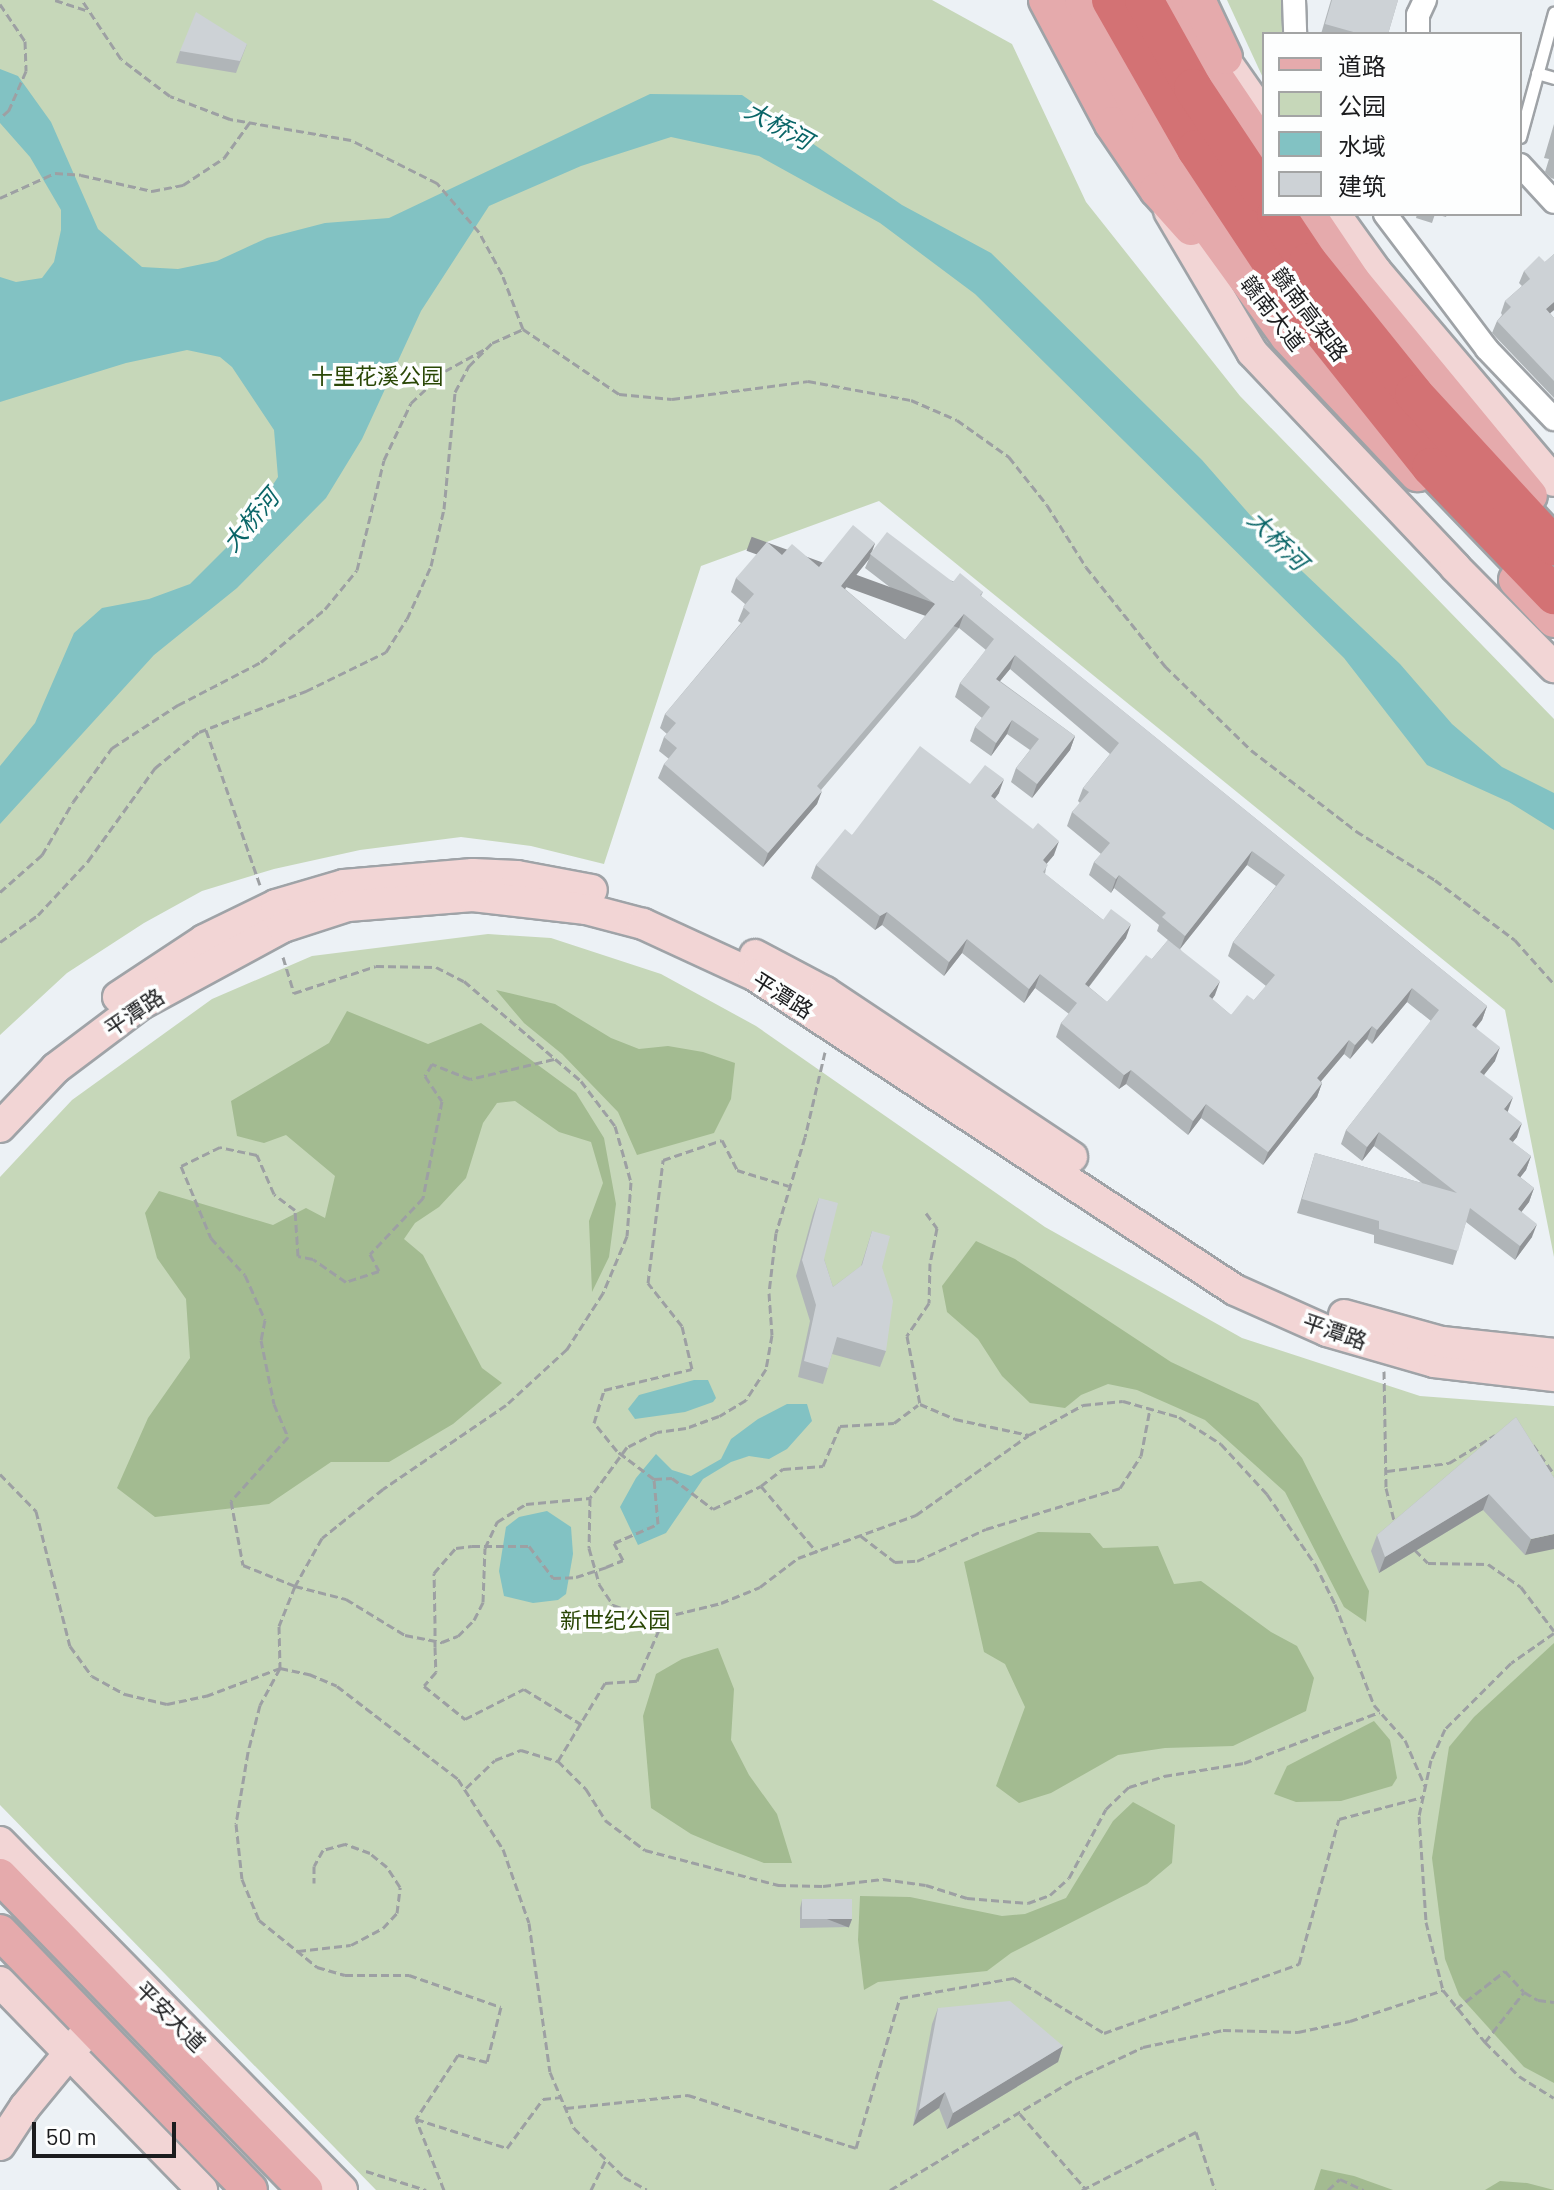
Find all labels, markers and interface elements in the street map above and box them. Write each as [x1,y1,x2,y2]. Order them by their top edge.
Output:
legend [1262,32,1522,216]
text: 道路 [1338,51,1386,80]
text: 公园 [1338,91,1386,120]
water label: 大桥河 [741,95,817,155]
text: 水域 [1338,131,1386,160]
text: 建筑 [1338,171,1386,200]
street label: 赣南高架路 [1266,262,1354,366]
street label: 赣南大道 [1236,270,1310,356]
park label: 十里花溪公园 [311,363,443,389]
water label: 大桥河 [216,483,284,557]
water label: 大桥河 [1242,504,1314,576]
street label: 平潭路 [748,966,818,1024]
street label: 平潭路 [99,983,169,1041]
street label: 平潭路 [1300,1308,1370,1354]
park label: 新世纪公园 [560,1607,670,1633]
street label: 平安大道 [131,1976,211,2056]
scale bar [36,2106,180,2156]
text: 50 m [46,2121,97,2150]

